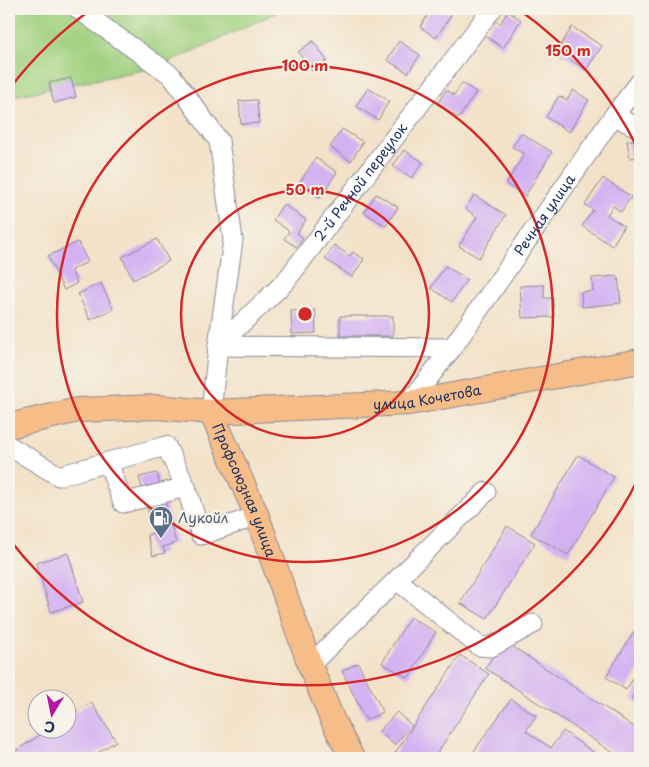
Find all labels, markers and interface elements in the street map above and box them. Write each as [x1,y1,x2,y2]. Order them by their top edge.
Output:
text: 150 m [545,38,591,61]
text: 100 m [282,53,328,76]
street label: 2-й Речной переулок [309,118,413,245]
street label: Речная улица [509,170,580,260]
text: 50 m [286,177,324,200]
centre of rings [296,305,314,323]
street label: улица Кочетова [373,379,483,415]
street label: Профсоюзная улица [207,420,282,560]
fuel station icon: Лукойл [148,505,174,539]
place label: Лукойл [178,507,228,528]
north arrow [28,690,78,740]
text: С [43,716,57,739]

